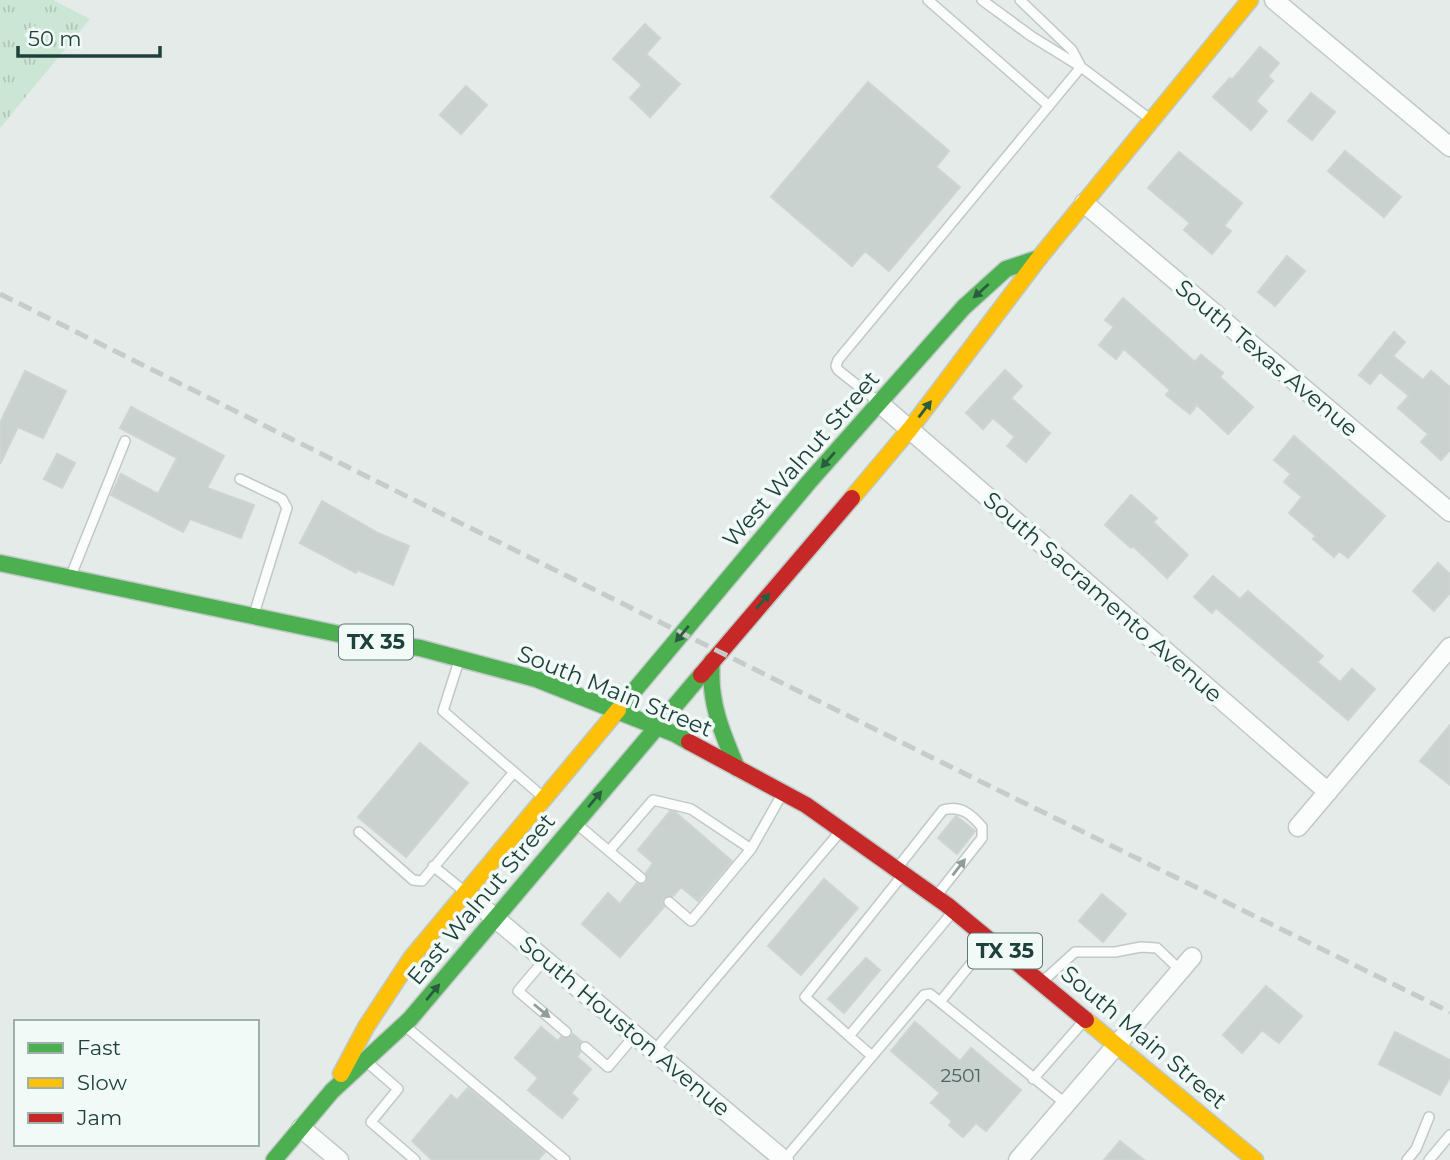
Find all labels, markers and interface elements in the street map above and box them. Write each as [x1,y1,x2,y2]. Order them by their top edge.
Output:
scale bar [18,14,159,58]
text: 50 m [28,26,82,51]
street label: South Texas Avenue [1170,273,1364,443]
one-way arrow [973,283,990,299]
street label: West Walnut Street [717,365,885,553]
one-way arrow [918,400,933,418]
one-way arrow [820,451,836,469]
street label: South Sacramento Avenue [978,486,1228,708]
one-way arrow [755,592,771,610]
road number: TX 35 [339,624,413,660]
one-way arrow [674,624,689,642]
street label: South Main Street [513,639,717,743]
one-way arrow [588,790,603,808]
street label: East Walnut Street [401,808,561,990]
one-way arrow [951,858,965,876]
street label: South Houston Avenue [514,930,736,1122]
road number: TX 35 [968,934,1042,968]
street label: South Main Street [1055,960,1233,1114]
one-way arrow [425,983,440,1000]
one-way arrow [533,1003,550,1018]
legend [14,1020,259,1146]
text: Fast [77,1035,121,1060]
house number: 2501 [941,1064,981,1087]
text: Slow [77,1070,127,1095]
text: Jam [76,1105,122,1130]

